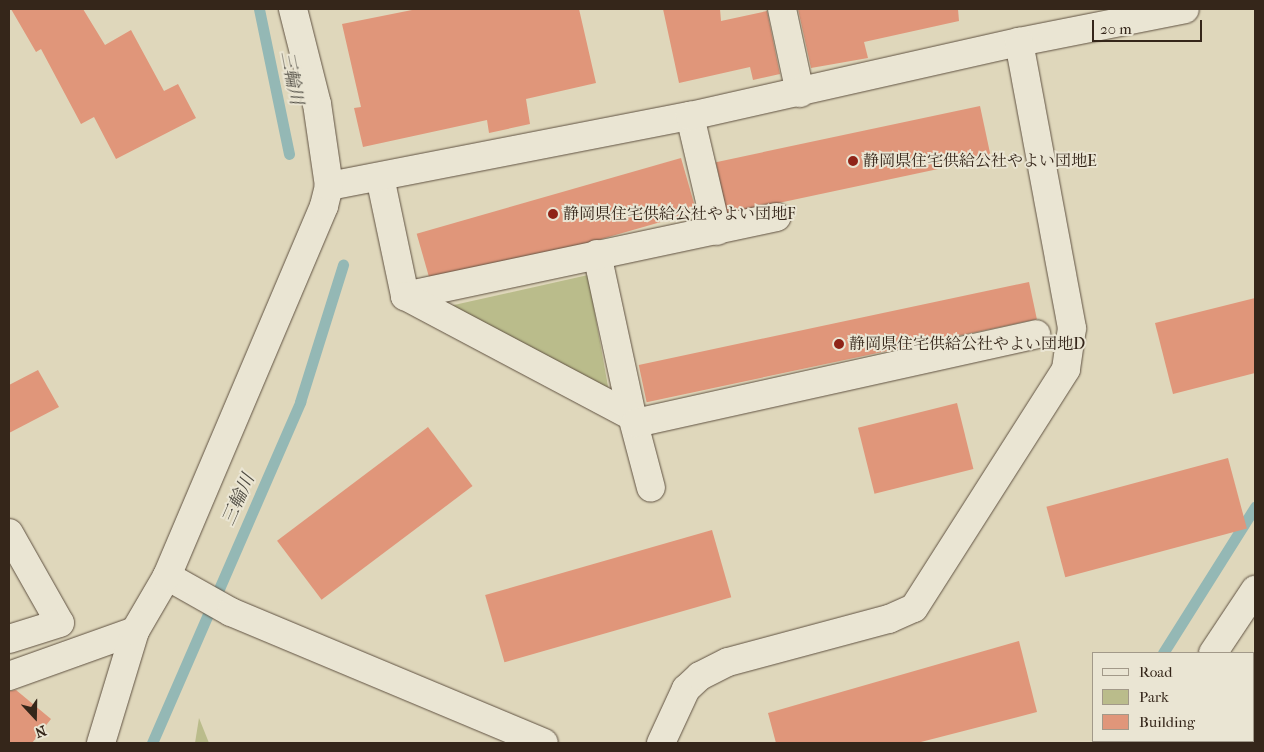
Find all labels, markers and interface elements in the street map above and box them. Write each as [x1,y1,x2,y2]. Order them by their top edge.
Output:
scale bar [1094,10,1204,42]
text: 20 m [1100,20,1132,38]
water label: 三輪川 [275,49,307,107]
place label: 静岡県住宅供給公社やよい団地E [863,151,1097,171]
marker: 静岡県住宅供給公社やよい団地E [847,155,859,167]
place label: 静岡県住宅供給公社やよい団地F [563,204,796,224]
marker: 静岡県住宅供給公社やよい団地F [547,208,559,220]
place label: 静岡県住宅供給公社やよい団地D [849,334,1085,354]
marker: 静岡県住宅供給公社やよい団地D [833,338,845,350]
water label: 三輪川 [218,471,260,529]
legend [1092,652,1254,742]
text: Road [1139,663,1172,681]
text: Park [1139,688,1169,706]
north arrow [10,692,60,742]
text: Building [1139,713,1195,731]
text: N [33,722,49,741]

